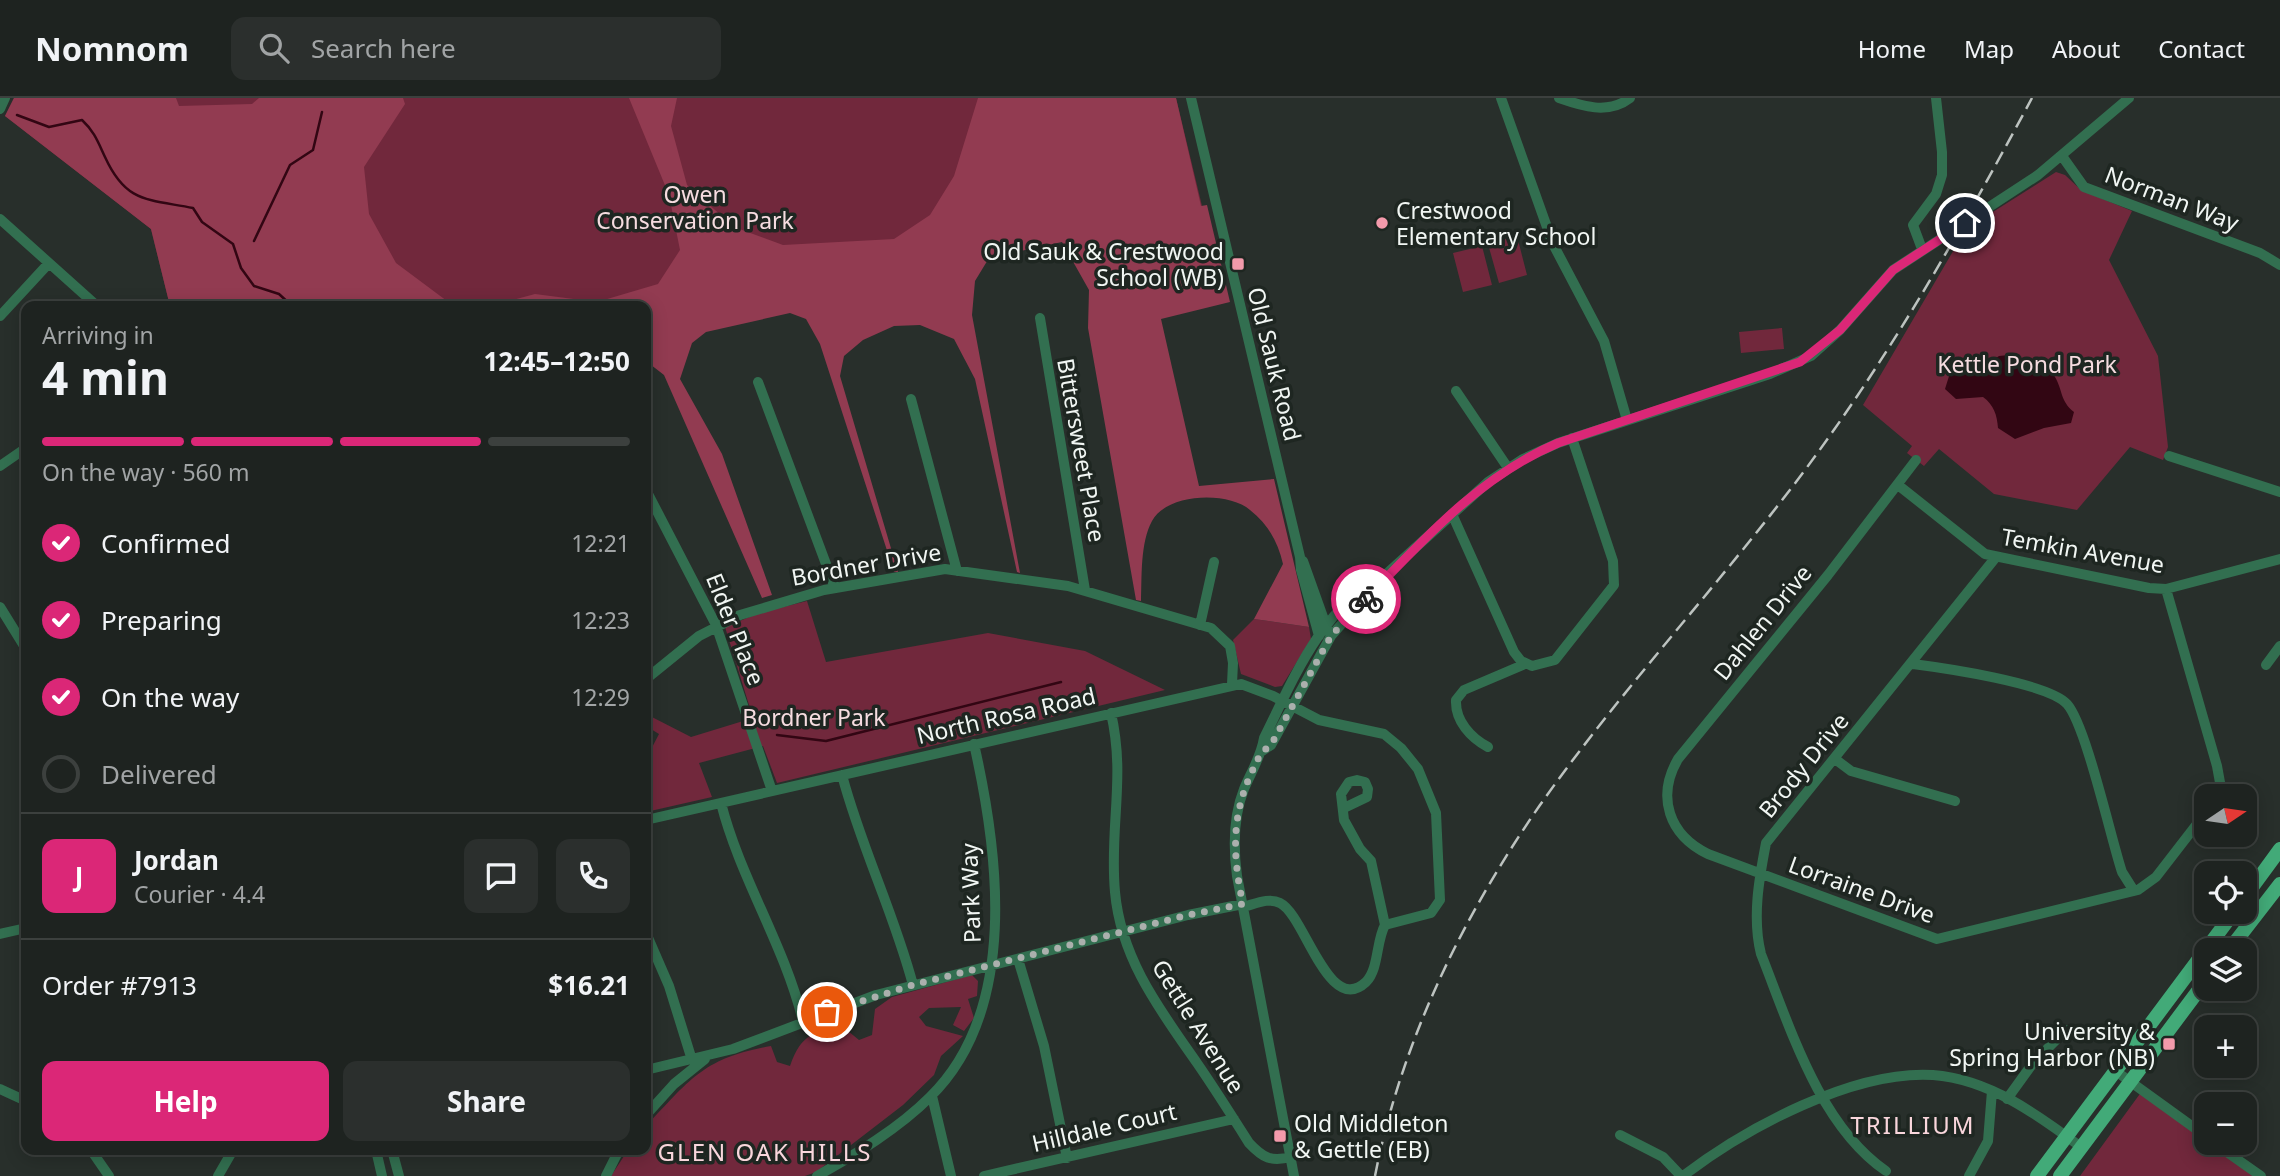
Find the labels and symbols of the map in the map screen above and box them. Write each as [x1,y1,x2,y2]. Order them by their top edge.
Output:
street label: Norman Way [2100,158,2244,238]
park label: Owen Conservation Park [596,178,795,236]
pin [1935,193,1995,253]
place label: Crestwood Elementary School [1396,194,1596,252]
marker: Crestwood Elementary School [1374,215,1390,231]
place label: Old Sauk & Crestwood School (WB) [983,235,1224,293]
marker: Old Sauk & Crestwood School (WB) [1230,256,1246,272]
street label: Old Sauk Road [1240,284,1310,444]
park label: Kettle Pond Park [1937,348,2117,380]
street label: Bittersweet Place [1050,356,1114,544]
street label: Temkin Avenue [1999,520,2167,580]
street label: Bordner Drive [789,535,943,593]
street label: Dahlen Drive [1706,558,1818,686]
courier [1331,564,1401,634]
street label: Elder Place [699,568,773,690]
street label: North Rosa Road [913,679,1099,751]
park label: Bordner Park [742,701,886,733]
street label: Brody Drive [1751,706,1855,824]
north arrow [2194,784,2258,847]
street label: Park Way [952,842,988,944]
street label: Lorraine Drive [1784,848,1940,930]
street label: Gettle Avenue [1145,953,1253,1099]
pin [797,982,857,1042]
place label: University & Spring Harbor (NB) [1949,1015,2155,1073]
marker: University & Spring Harbor (NB) [2161,1036,2177,1052]
street label: Hilldale Court [1029,1095,1179,1159]
place label: Old Middleton & Gettle (EB) [1294,1107,1448,1165]
district label: TRILLIUM [1850,1108,1976,1141]
marker: Old Middleton & Gettle (EB) [1272,1128,1288,1144]
district label: GLEN OAK HILLS [658,1135,872,1168]

